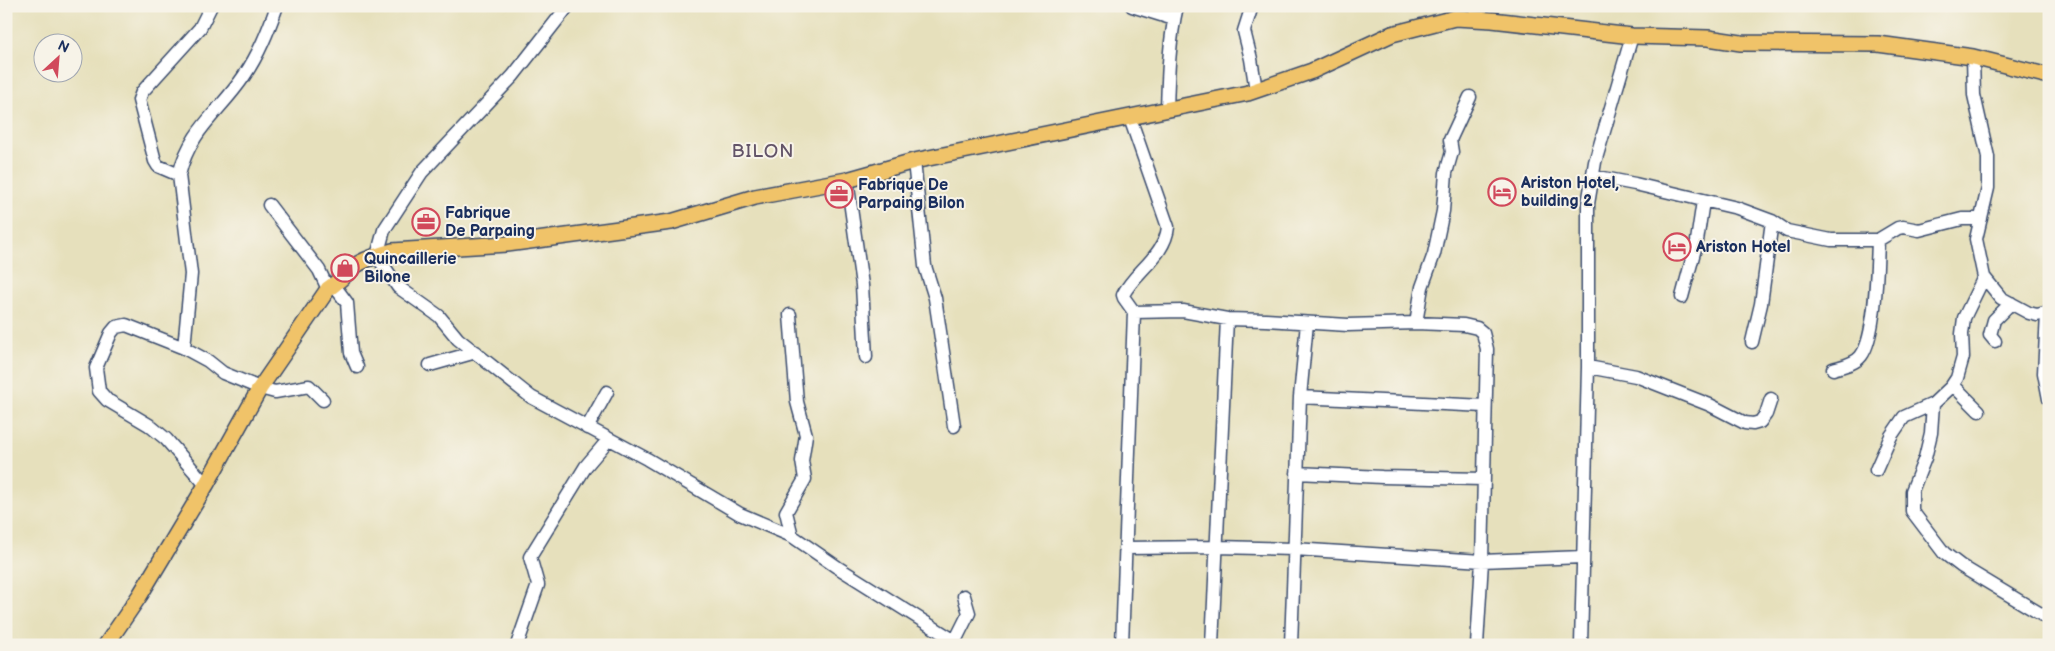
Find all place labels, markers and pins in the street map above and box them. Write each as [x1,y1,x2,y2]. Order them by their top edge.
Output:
place label: Ariston Hotel, building 2 [1520,174,1619,211]
place label: Fabrique De Parpaing Bilon [858,176,965,213]
hotel icon: Ariston Hotel, building 2 [1487,177,1517,207]
office icon: Fabrique De Parpaing Bilon [824,179,854,209]
place label: Fabrique De Parpaing [445,204,535,241]
office icon: Fabrique De Parpaing [411,207,441,237]
hotel icon: Ariston Hotel [1662,232,1692,262]
place label: Ariston Hotel [1695,238,1790,257]
place label: Quincaillerie Bilone [364,250,457,287]
shop icon: Quincaillerie Bilone [330,253,360,283]

